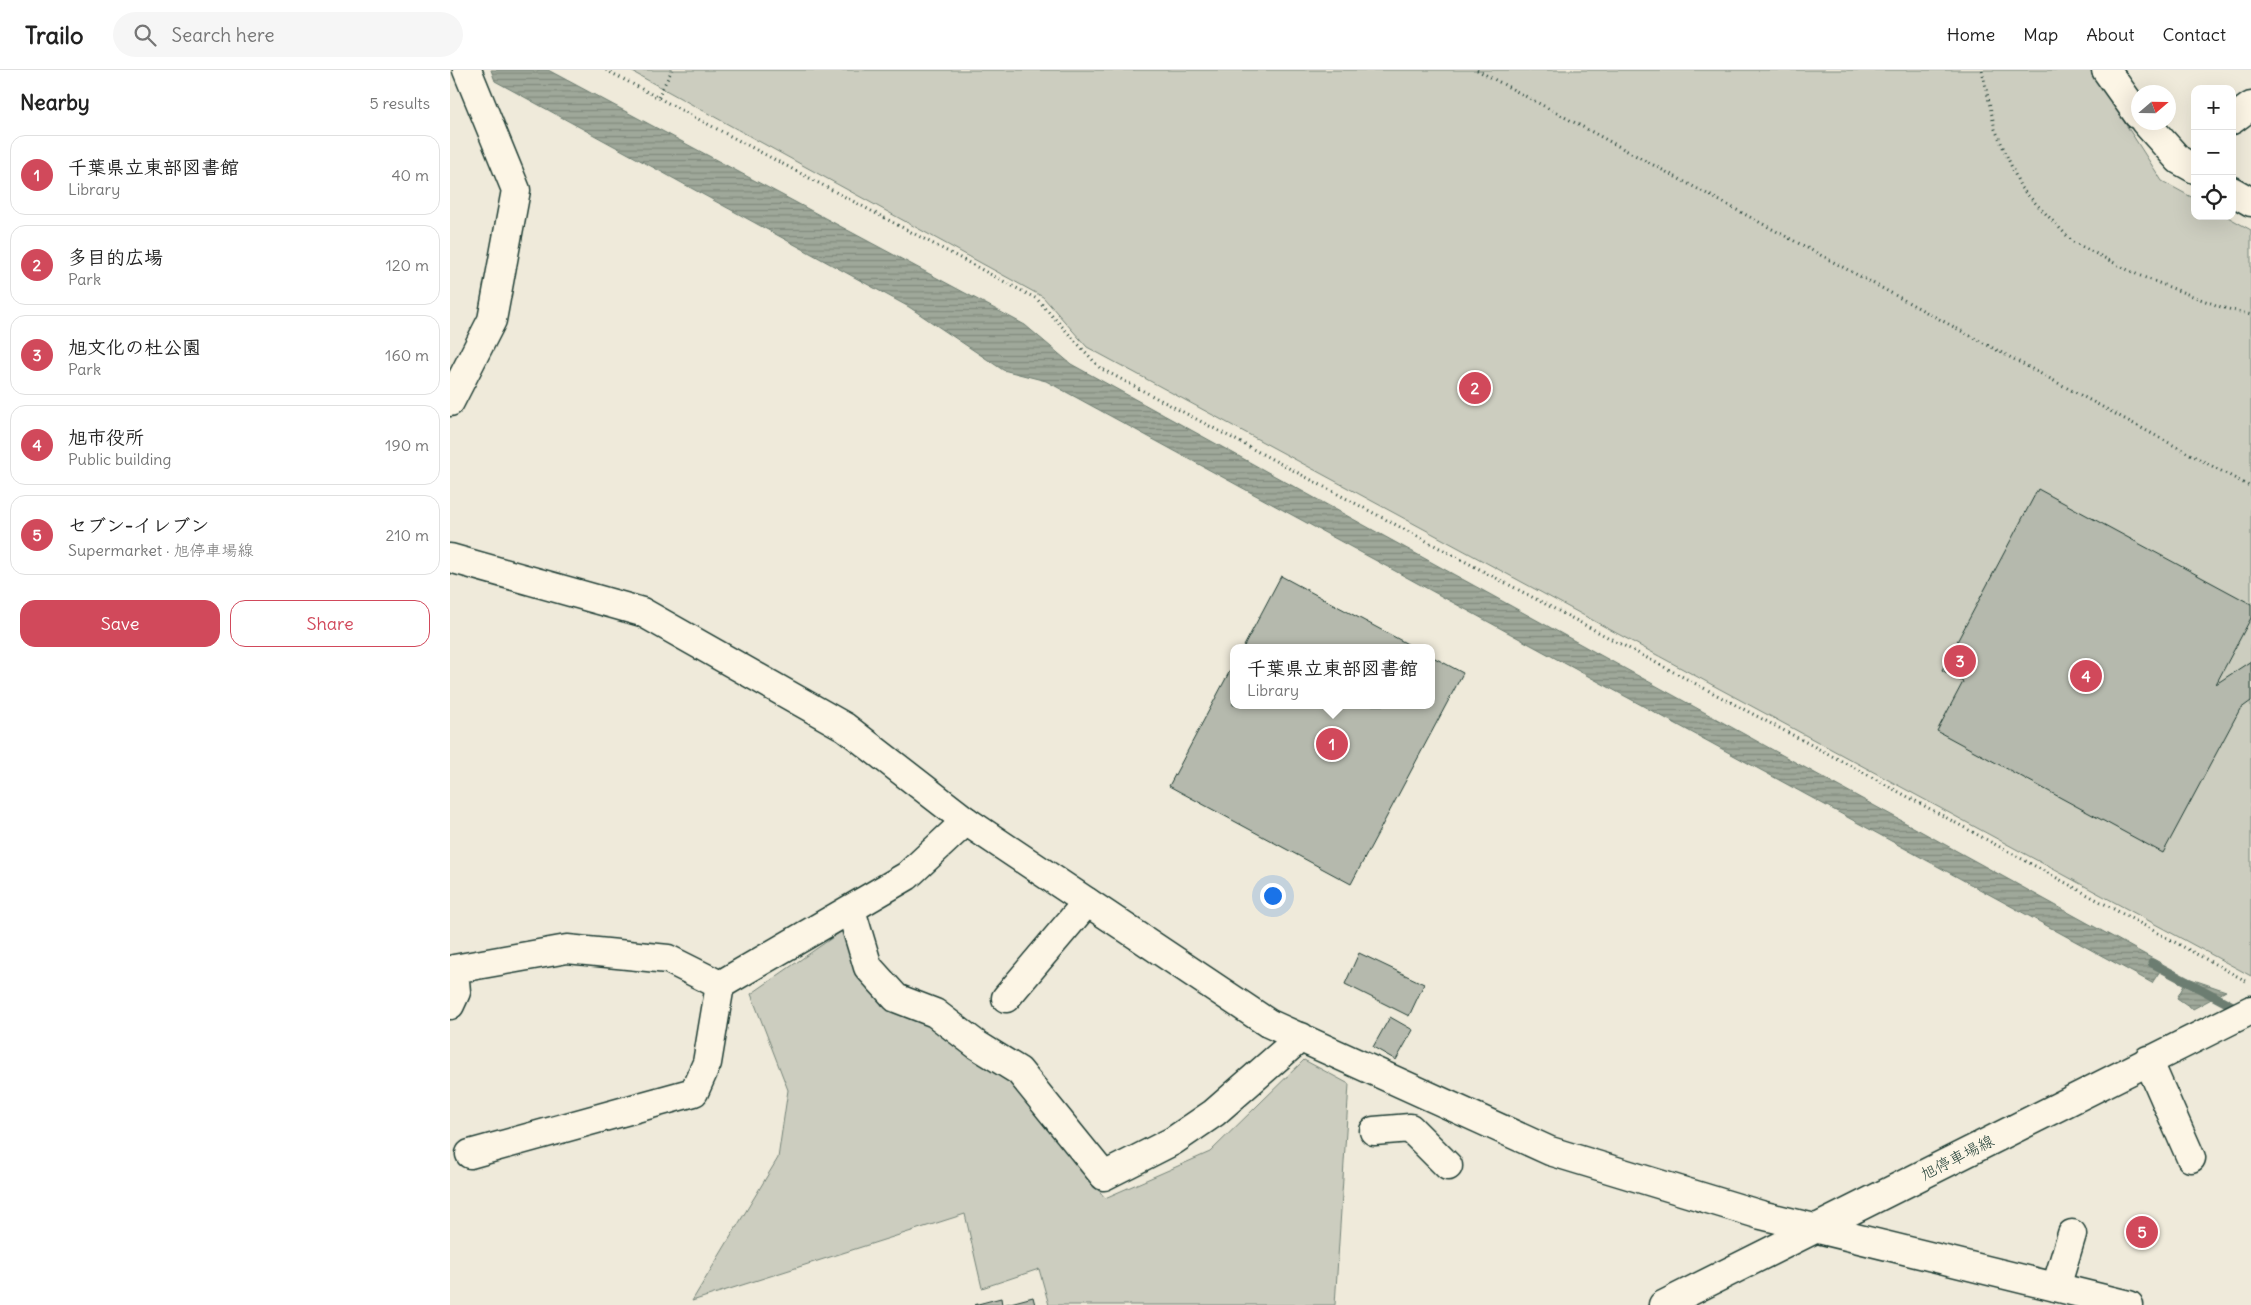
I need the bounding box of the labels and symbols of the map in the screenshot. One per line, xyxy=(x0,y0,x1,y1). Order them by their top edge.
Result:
north arrow xyxy=(2131,85,2176,130)
pin: 2 xyxy=(1459,369,1491,407)
pin: 3 xyxy=(1944,642,1976,680)
pin: 4 xyxy=(2070,657,2102,695)
pin: 1 xyxy=(1316,725,1348,763)
your location xyxy=(1260,883,1286,909)
street label: 旭停車場線 xyxy=(1917,1130,1997,1184)
pin: 5 xyxy=(2126,1213,2158,1251)

